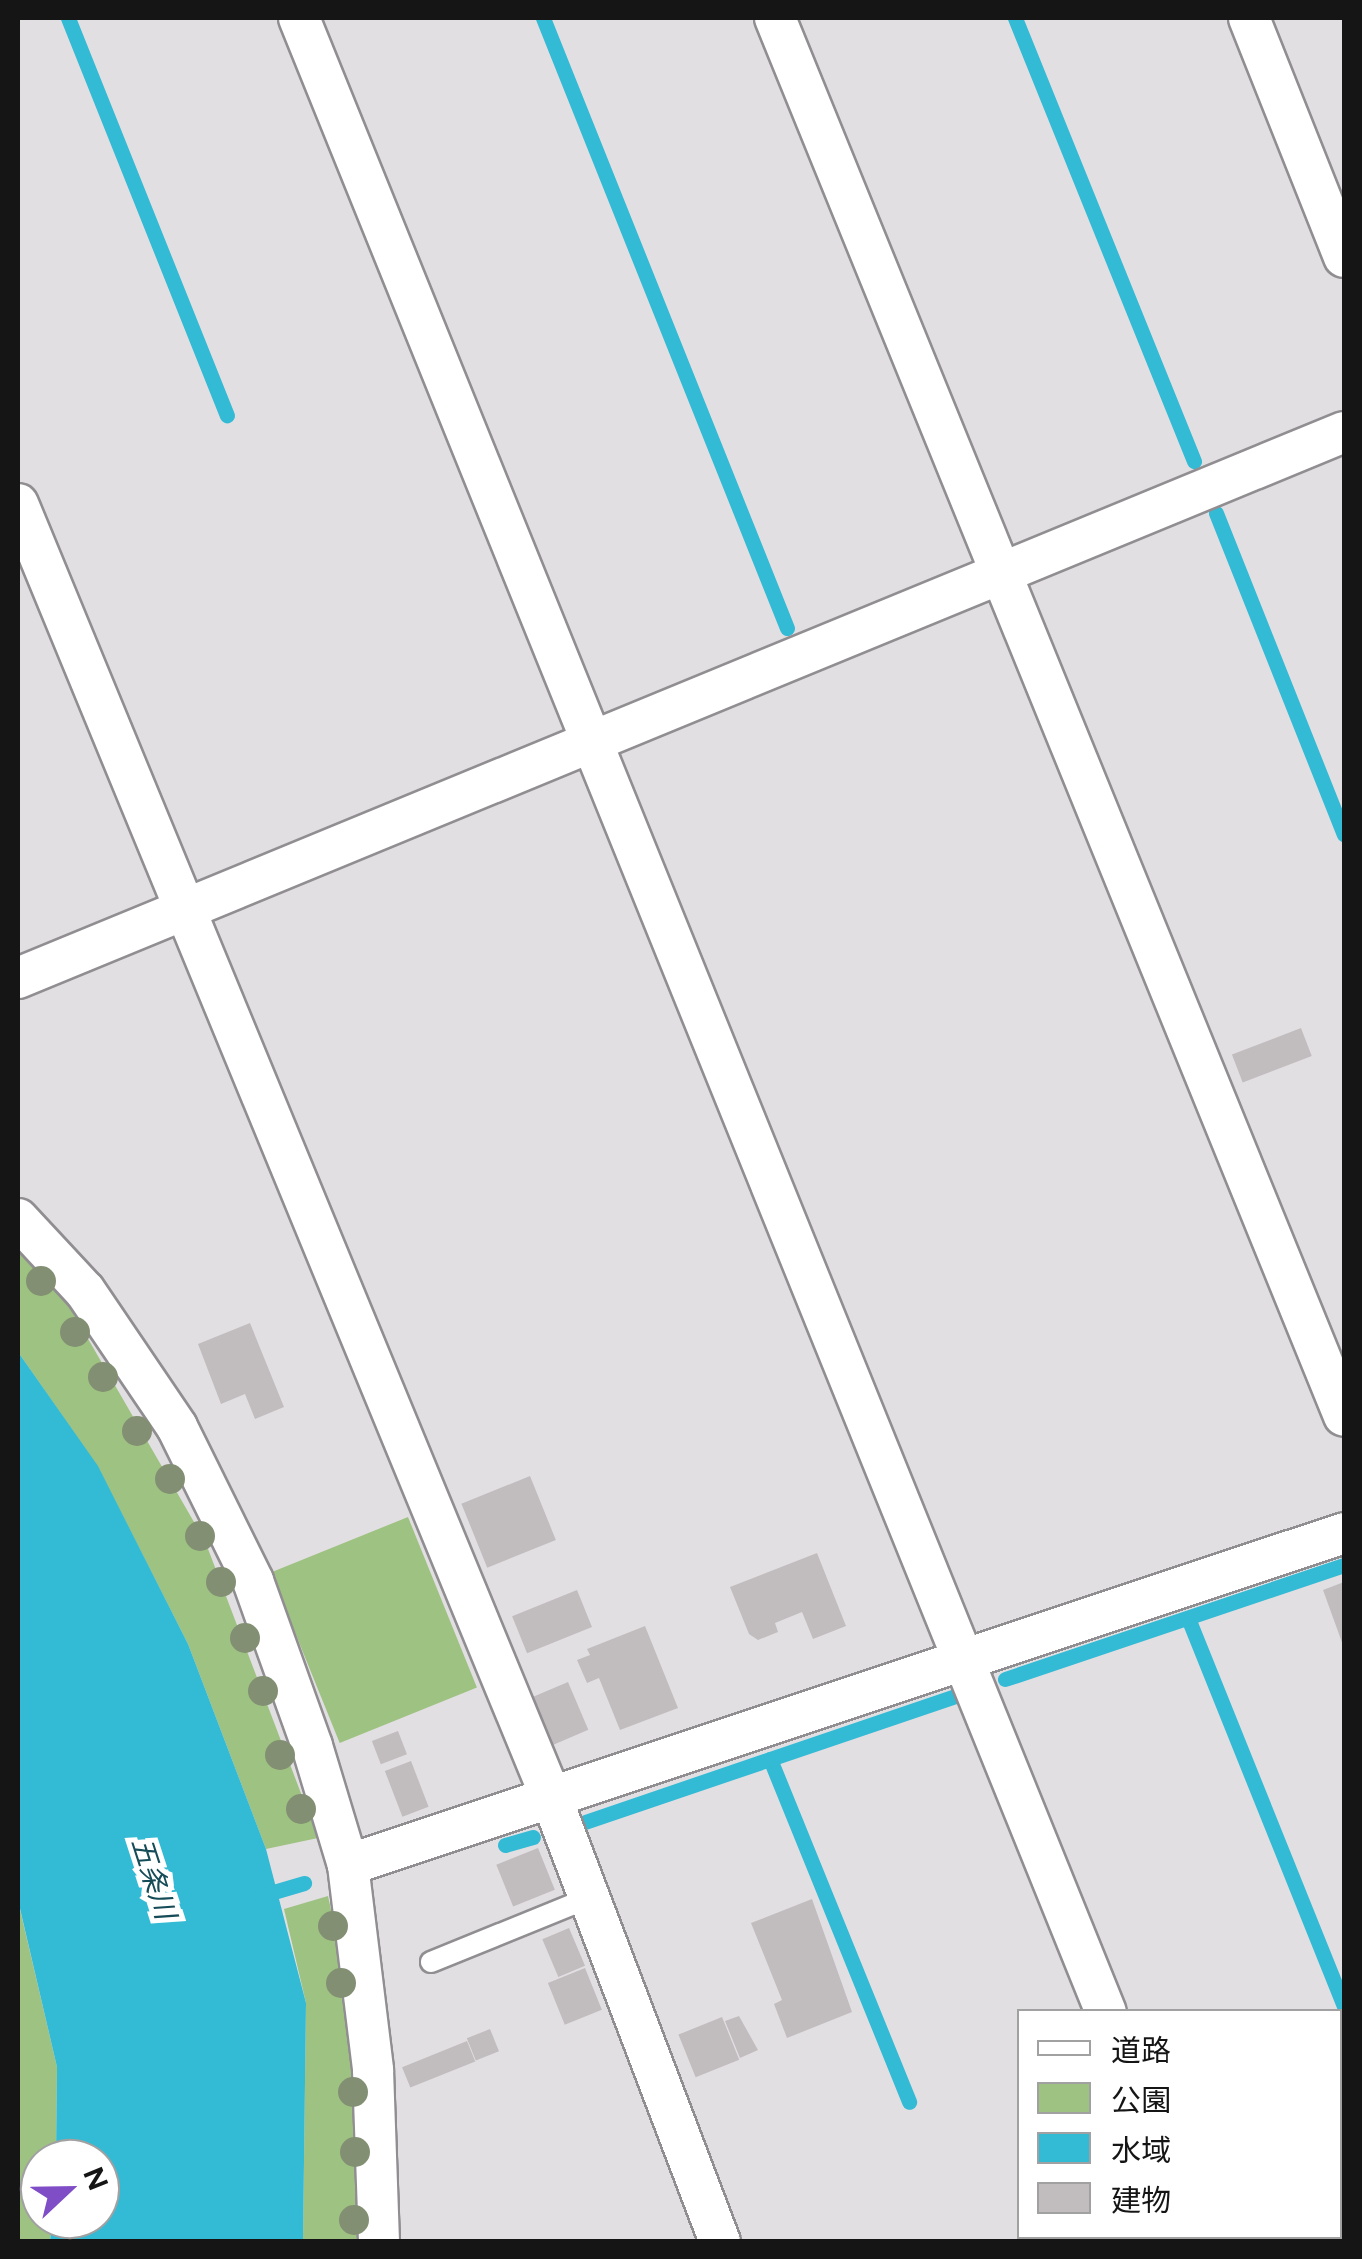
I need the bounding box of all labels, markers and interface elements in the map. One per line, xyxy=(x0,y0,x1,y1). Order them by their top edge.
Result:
water label: 五条川 xyxy=(125,1833,183,1923)
legend xyxy=(1017,2009,1342,2239)
text: 道路 xyxy=(1111,2032,1171,2069)
text: 公園 xyxy=(1111,2082,1171,2119)
text: 水域 xyxy=(1111,2132,1171,2169)
north arrow xyxy=(20,2139,120,2239)
text: N xyxy=(76,2162,116,2195)
text: 建物 xyxy=(1111,2182,1171,2219)

